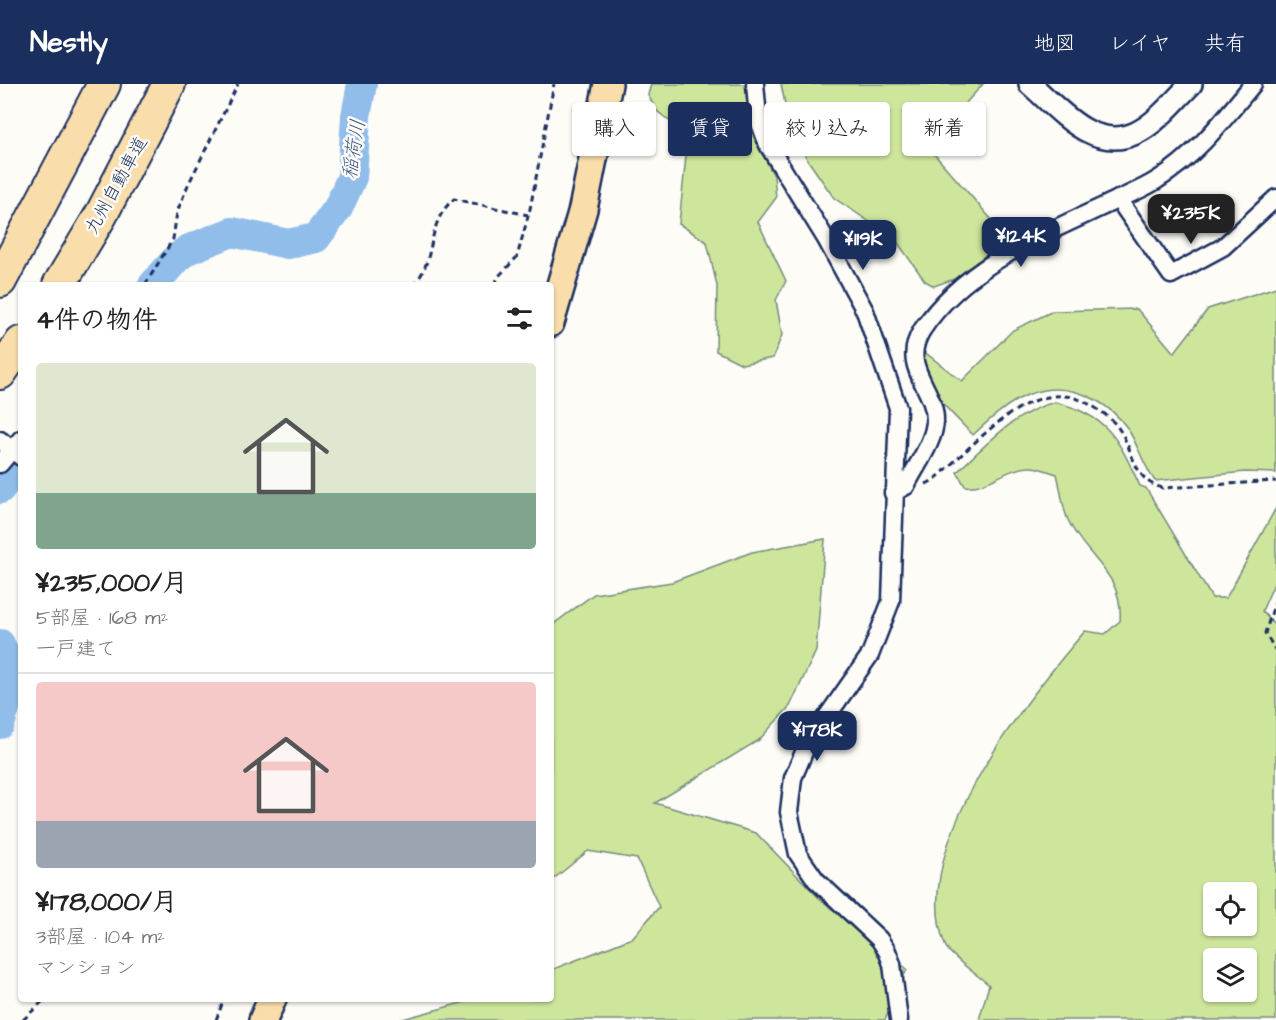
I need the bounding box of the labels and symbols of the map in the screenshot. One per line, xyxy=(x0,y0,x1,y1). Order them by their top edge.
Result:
water label: 稲荷川 xyxy=(335,117,373,181)
street label: 九州自動車道 xyxy=(79,132,154,239)
pin: ¥235K xyxy=(1149,194,1233,245)
pin: ¥124K xyxy=(979,217,1063,268)
pin: ¥119K xyxy=(821,220,905,271)
pin: ¥178K xyxy=(775,711,859,762)

